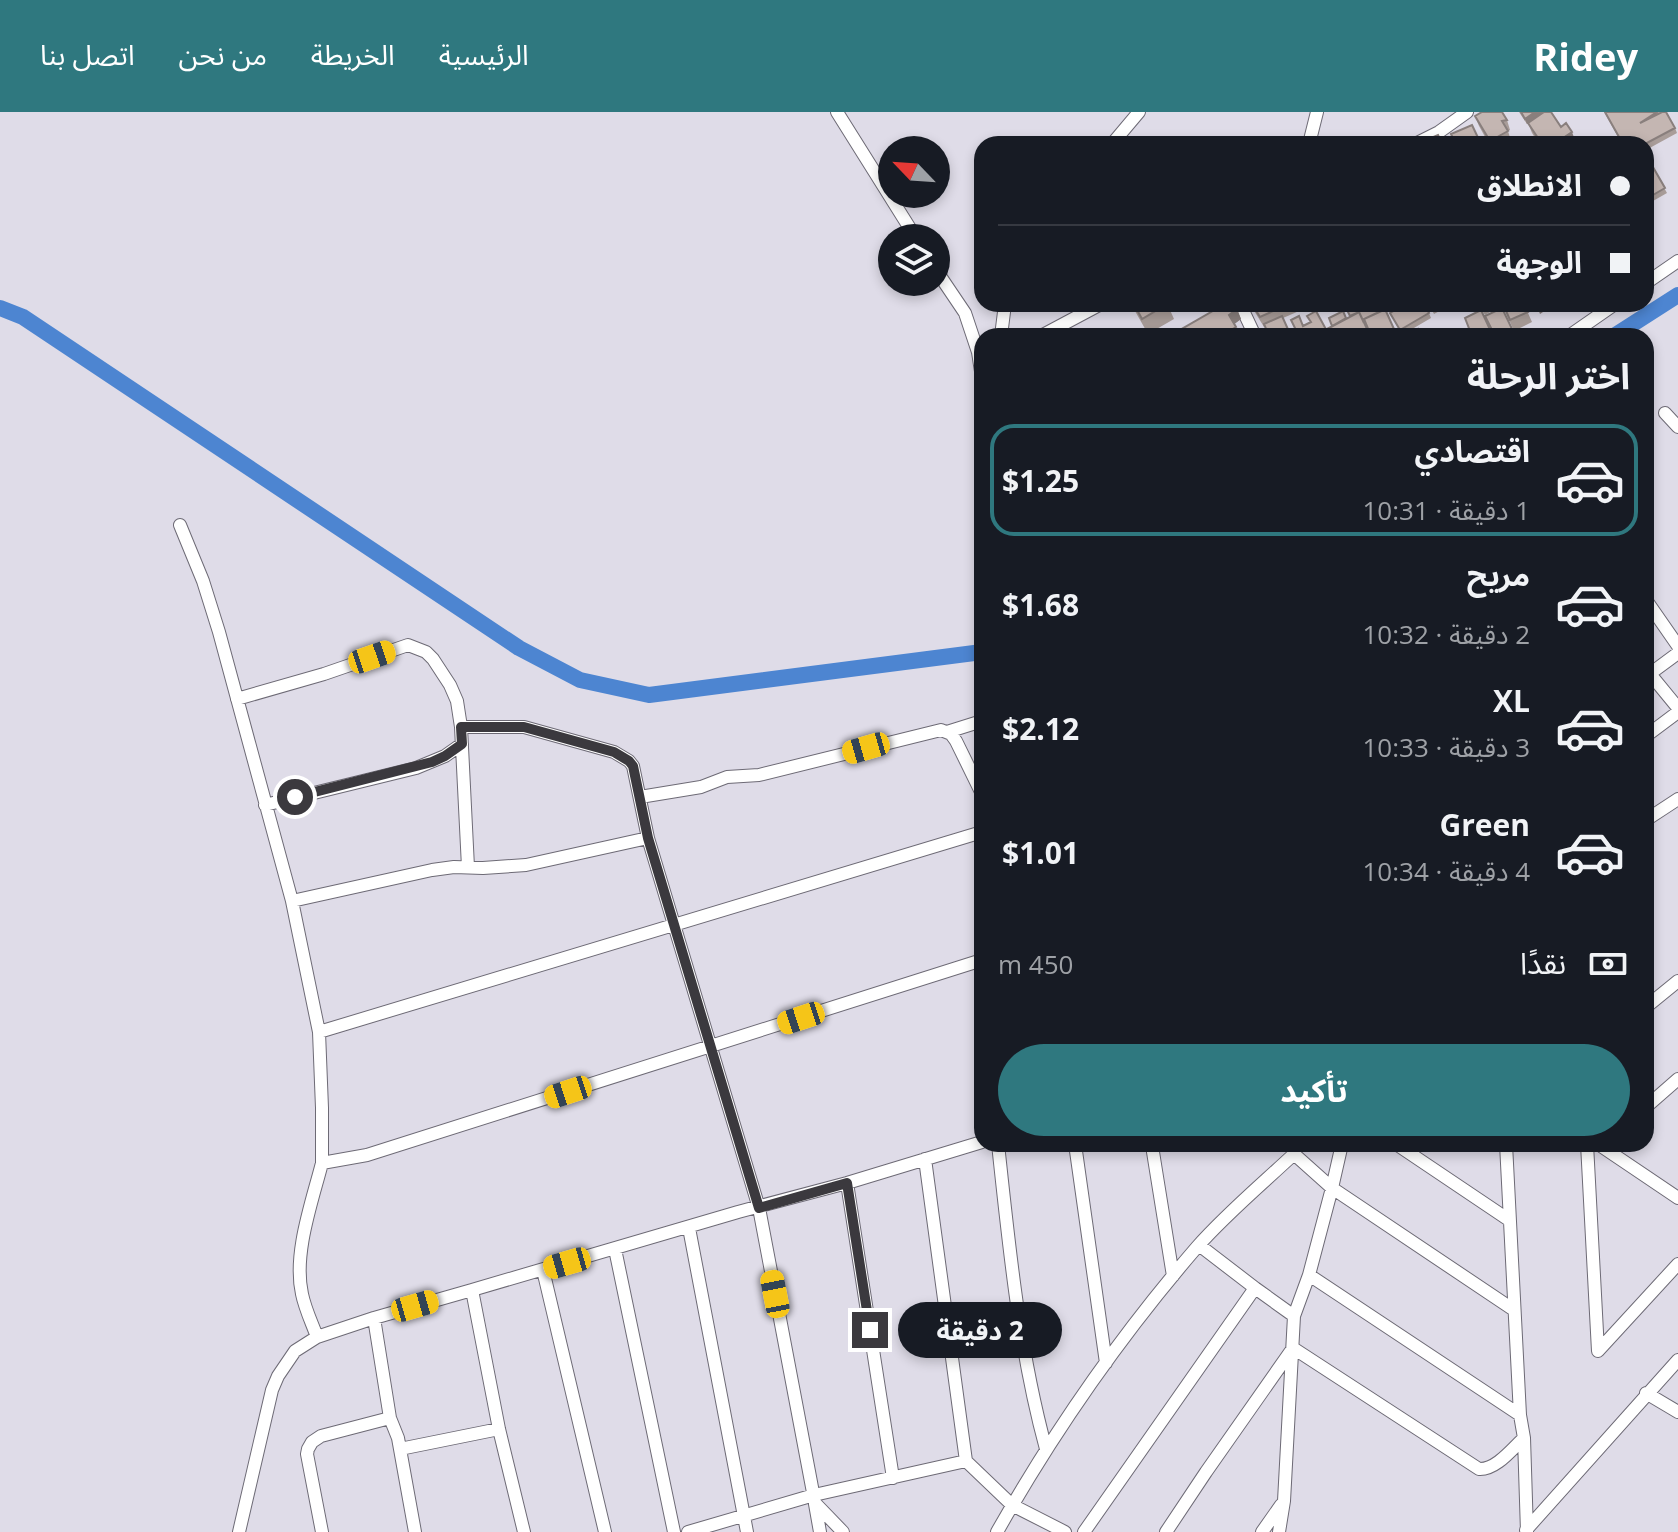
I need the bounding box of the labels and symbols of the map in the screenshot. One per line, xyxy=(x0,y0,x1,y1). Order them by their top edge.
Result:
north arrow xyxy=(878,136,950,208)
car xyxy=(345,638,399,676)
car xyxy=(840,730,892,766)
route start xyxy=(277,779,313,815)
car xyxy=(774,999,828,1037)
car xyxy=(541,1073,595,1111)
car xyxy=(541,1245,593,1281)
car xyxy=(759,1268,791,1320)
car xyxy=(389,1288,441,1324)
callout: 2 دقيقة xyxy=(898,1302,1062,1358)
route end xyxy=(852,1312,888,1348)

